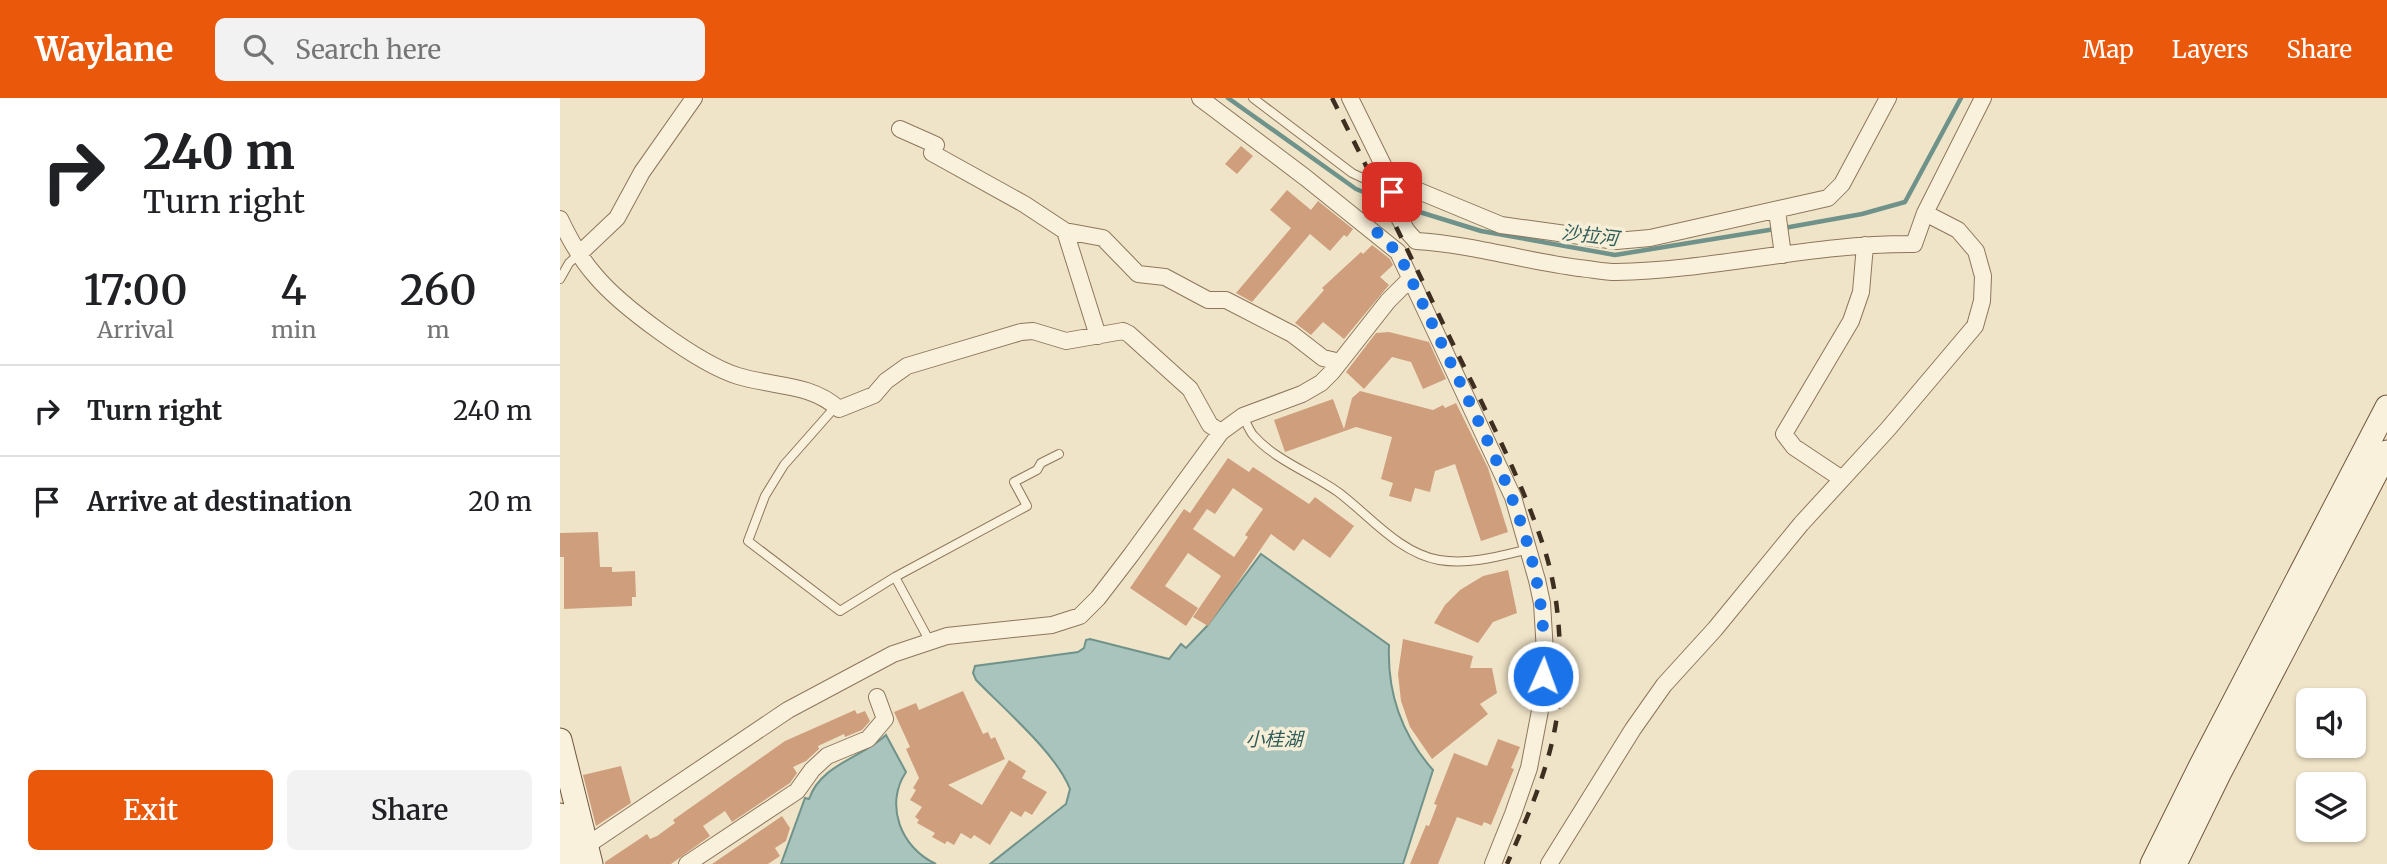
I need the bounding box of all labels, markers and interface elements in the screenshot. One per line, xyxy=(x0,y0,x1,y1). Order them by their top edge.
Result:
search box xyxy=(215,18,705,81)
text: Waylane xyxy=(35,29,173,70)
icon: search xyxy=(239,30,277,68)
text: Search here xyxy=(295,33,441,66)
text: Map xyxy=(2083,34,2134,65)
text: Layers xyxy=(2172,34,2248,65)
text: Share xyxy=(2286,34,2352,65)
text: 240 m xyxy=(143,121,295,182)
icon: right xyxy=(28,126,119,217)
pin xyxy=(1362,162,1422,222)
icon: arrive xyxy=(1373,173,1411,211)
text: Turn right xyxy=(143,182,305,222)
water label: 沙拉河 xyxy=(1560,220,1624,251)
text: 17:00 xyxy=(83,264,188,316)
text: 4 xyxy=(281,264,307,316)
text: 260 xyxy=(400,264,477,316)
text: Arrival xyxy=(97,315,174,344)
text: min xyxy=(271,315,316,344)
text: m xyxy=(427,315,450,344)
icon: right xyxy=(28,392,66,430)
text: Turn right xyxy=(87,394,222,427)
text: 240 m xyxy=(453,394,532,427)
icon: arrive xyxy=(28,483,66,521)
text: Arrive at destination xyxy=(87,485,352,518)
text: 20 m xyxy=(468,485,532,518)
position arrow xyxy=(1506,639,1580,713)
map controls xyxy=(2296,688,2366,842)
button: sound xyxy=(2296,688,2366,758)
water label: 小桂湖 xyxy=(1245,727,1305,751)
button: Exit xyxy=(28,770,273,850)
button: Share xyxy=(287,770,532,850)
button: layers xyxy=(2296,772,2366,842)

